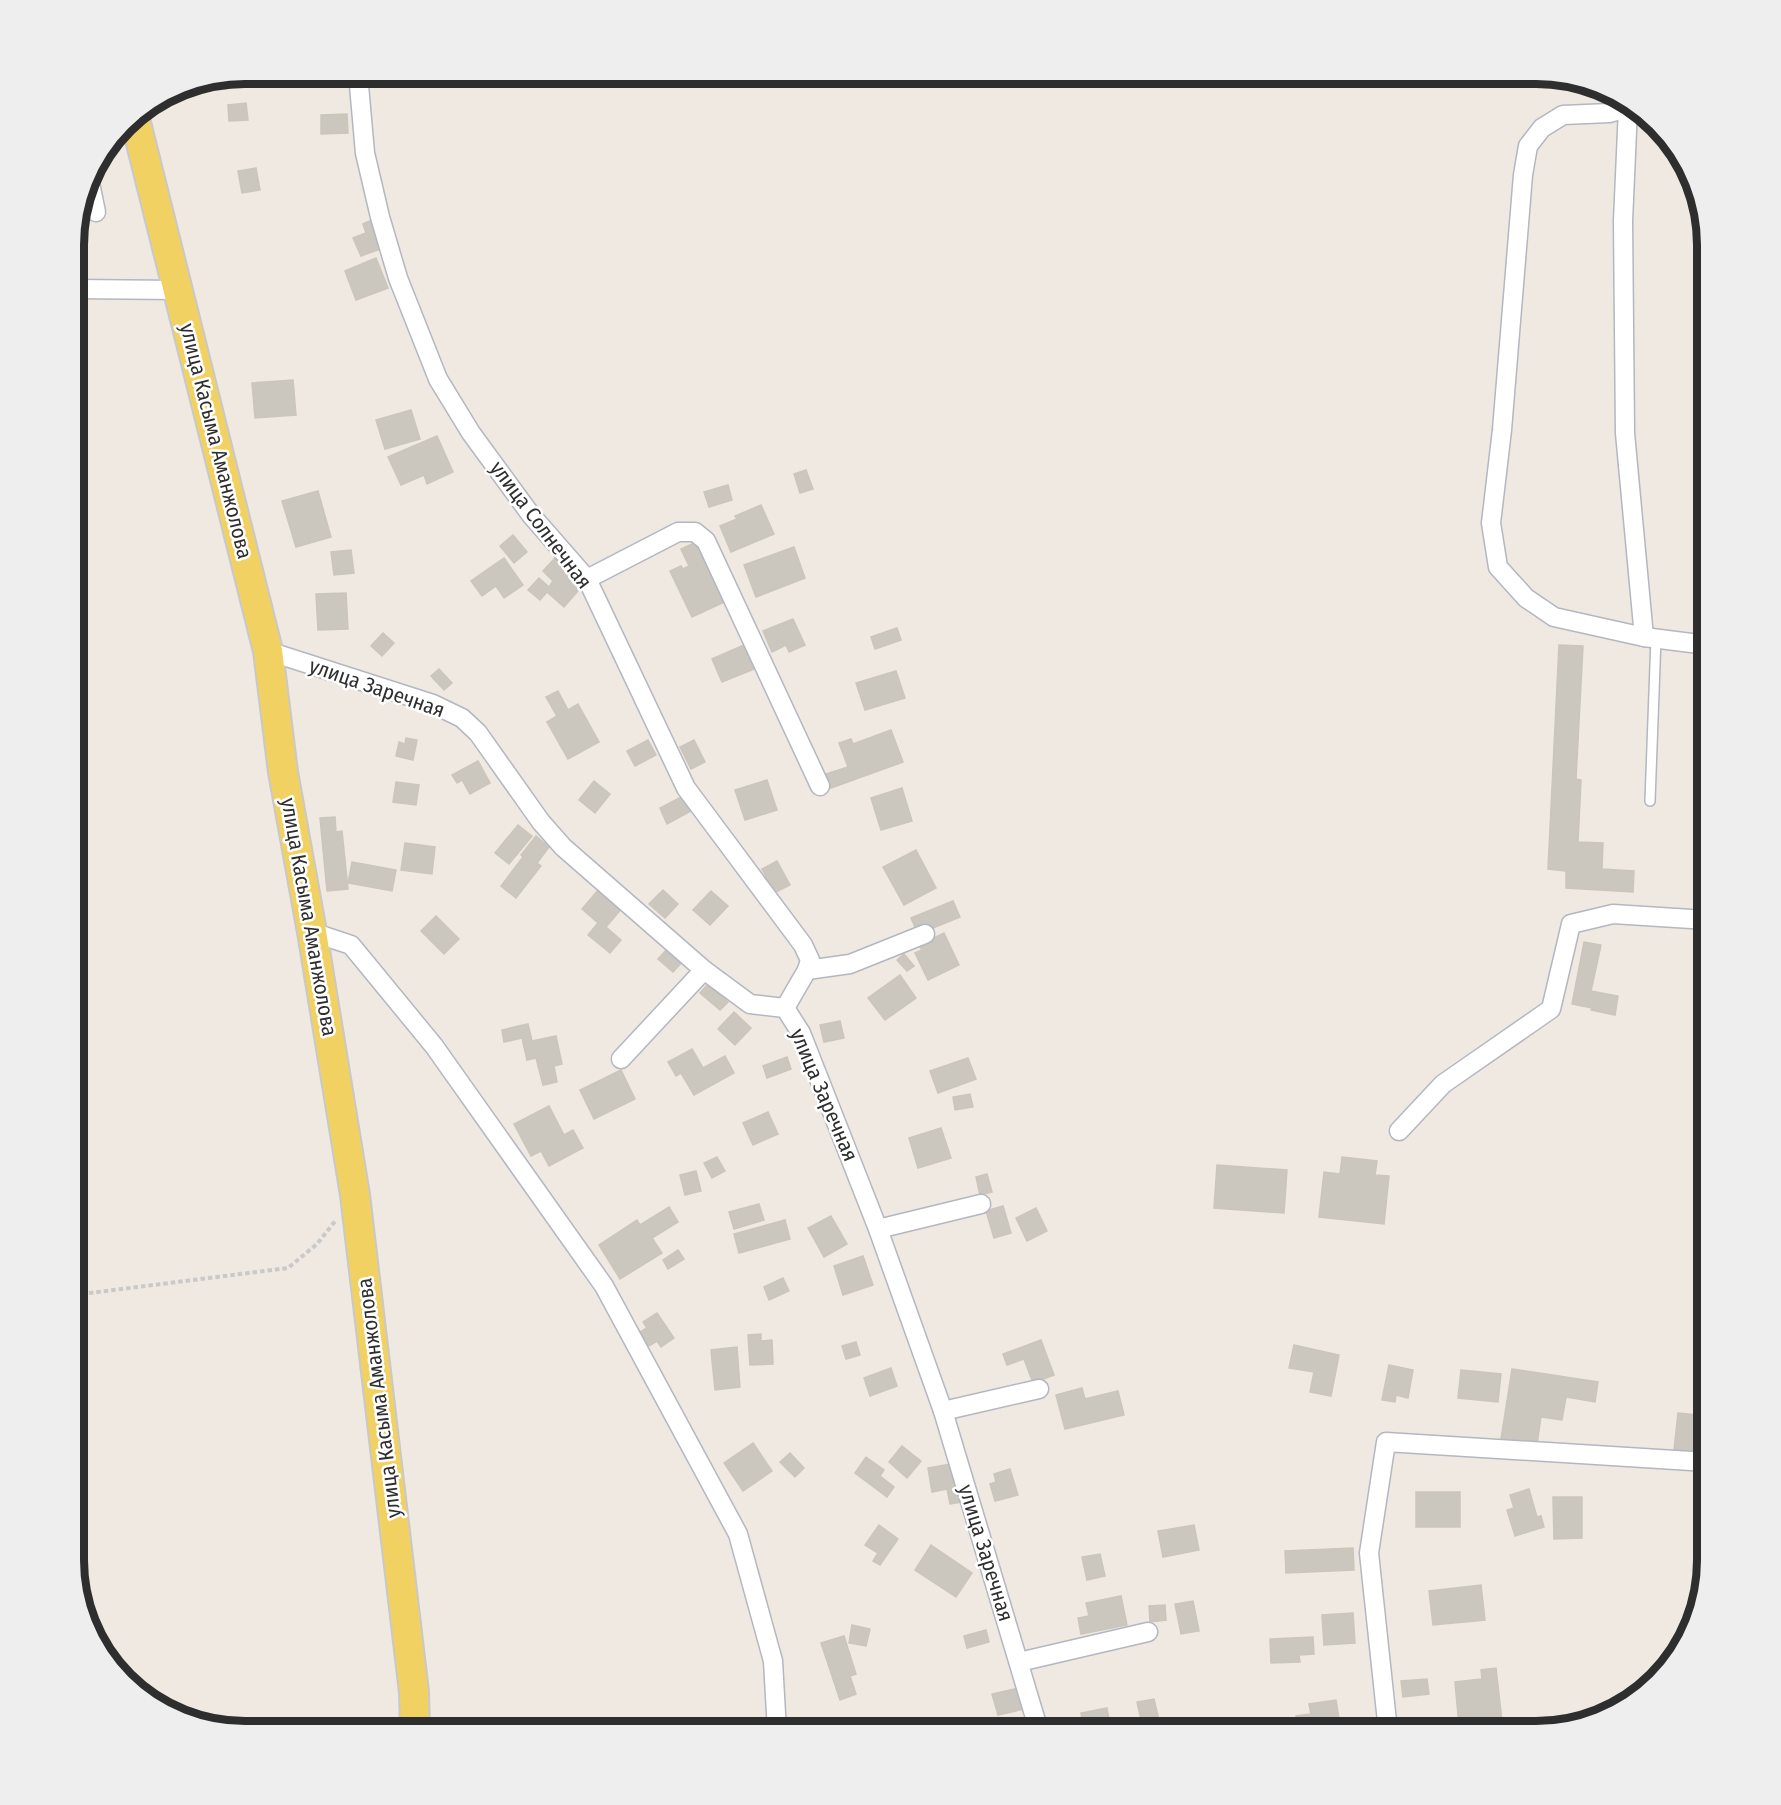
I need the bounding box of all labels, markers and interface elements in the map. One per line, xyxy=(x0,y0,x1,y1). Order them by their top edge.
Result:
street label: улица Касыма Аманжолова xyxy=(174,321,258,561)
street label: улица Солнечная xyxy=(484,456,598,594)
street label: улица Заречная xyxy=(306,653,448,723)
street label: улица Касыма Аманжолова xyxy=(275,796,343,1038)
street label: улица Заречная xyxy=(784,1025,864,1165)
street label: улица Касыма Аманжолова xyxy=(351,1276,407,1520)
street label: улица Заречная xyxy=(953,1481,1019,1625)

